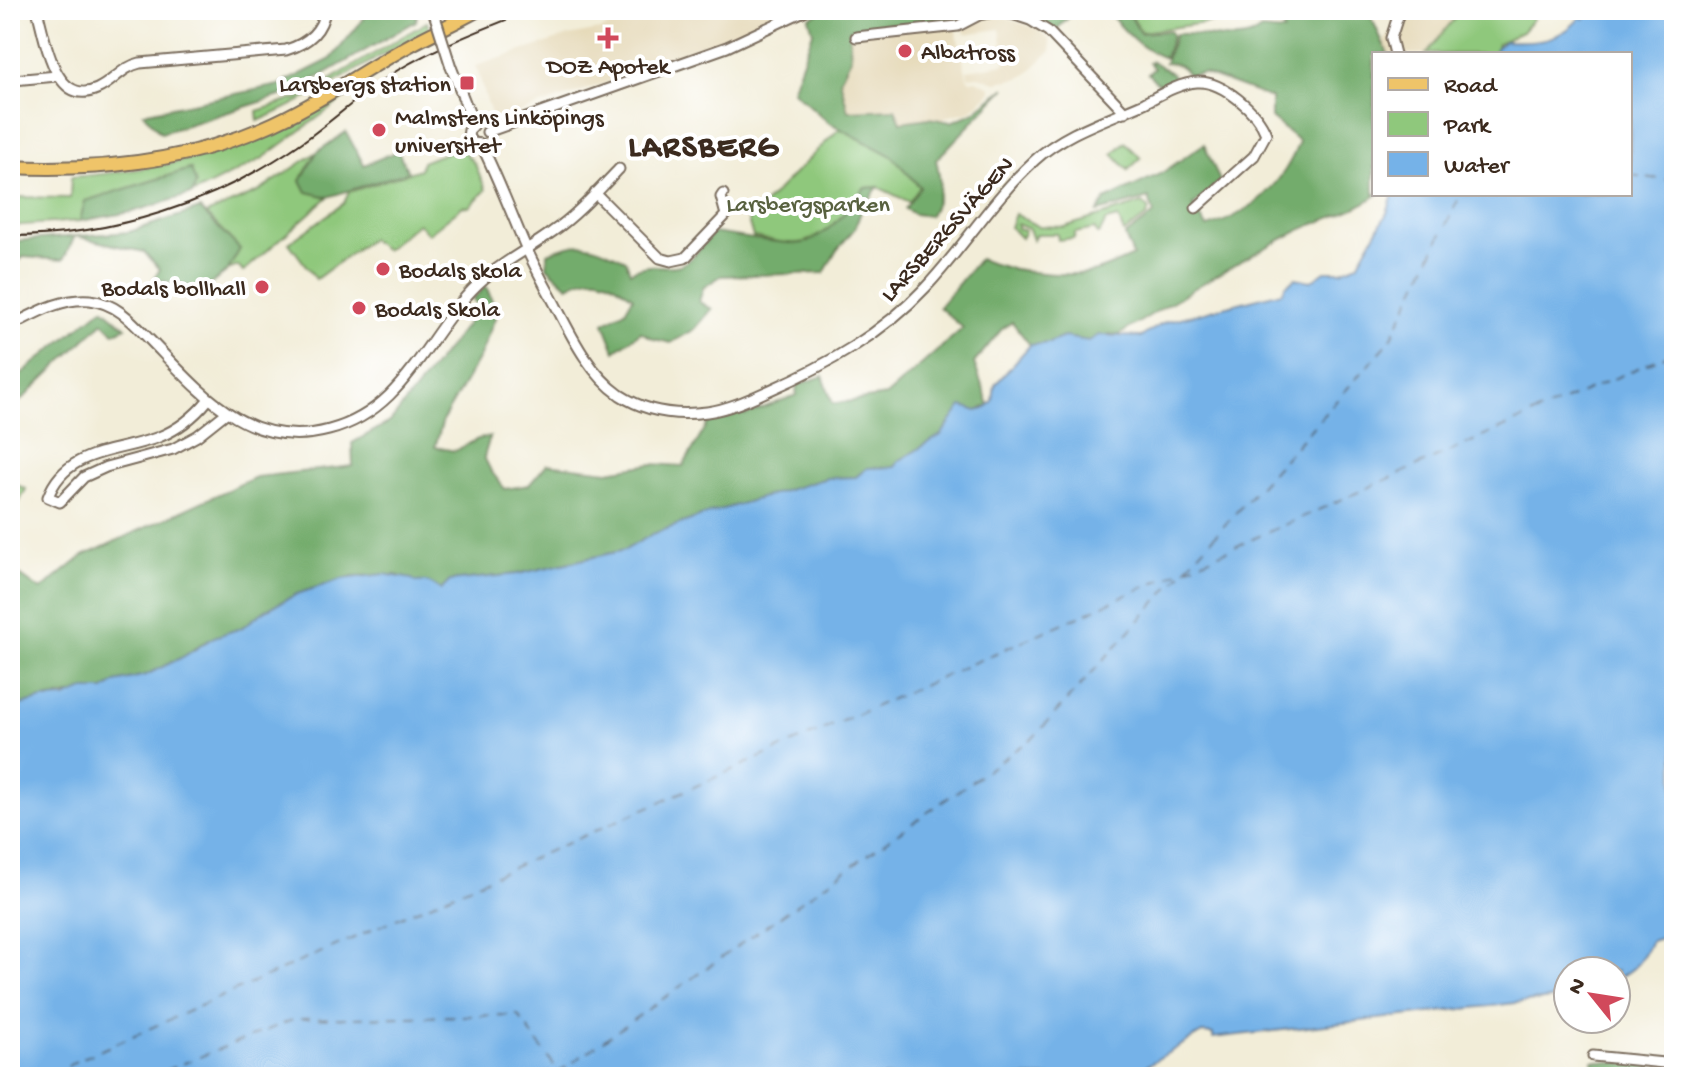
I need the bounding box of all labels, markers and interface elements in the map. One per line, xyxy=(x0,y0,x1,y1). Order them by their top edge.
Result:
marker: DOZ Apotek xyxy=(599,29,617,47)
place label: Albatross xyxy=(921,40,1016,69)
marker: Albatross xyxy=(896,42,914,60)
legend xyxy=(1372,52,1632,196)
place label: DOZ Apotek xyxy=(545,54,672,83)
place label: Larsbergs station xyxy=(279,72,452,101)
text: Road xyxy=(1444,73,1498,102)
marker: Larsbergs station xyxy=(458,74,476,92)
place label: Malmstens Linköpings universitet xyxy=(395,105,605,162)
text: Park xyxy=(1443,113,1492,142)
marker: Malmstens Linköpings universitet xyxy=(370,121,388,139)
district label: LARSBERG xyxy=(628,130,780,168)
street label: LARSBERGSVÄGEN xyxy=(876,152,1022,309)
text: Water xyxy=(1444,153,1511,182)
park label: Larsbergsparken xyxy=(726,192,890,221)
place label: Bodals skola xyxy=(398,258,522,287)
marker: Bodals skola xyxy=(374,260,392,278)
place label: Bodals bollhall xyxy=(101,276,246,305)
marker: Bodals bollhall xyxy=(253,278,271,296)
place label: Bodals Skola xyxy=(374,297,500,326)
marker: Bodals Skola xyxy=(350,299,368,317)
north arrow xyxy=(1552,955,1632,1035)
text: N xyxy=(1563,974,1593,1000)

